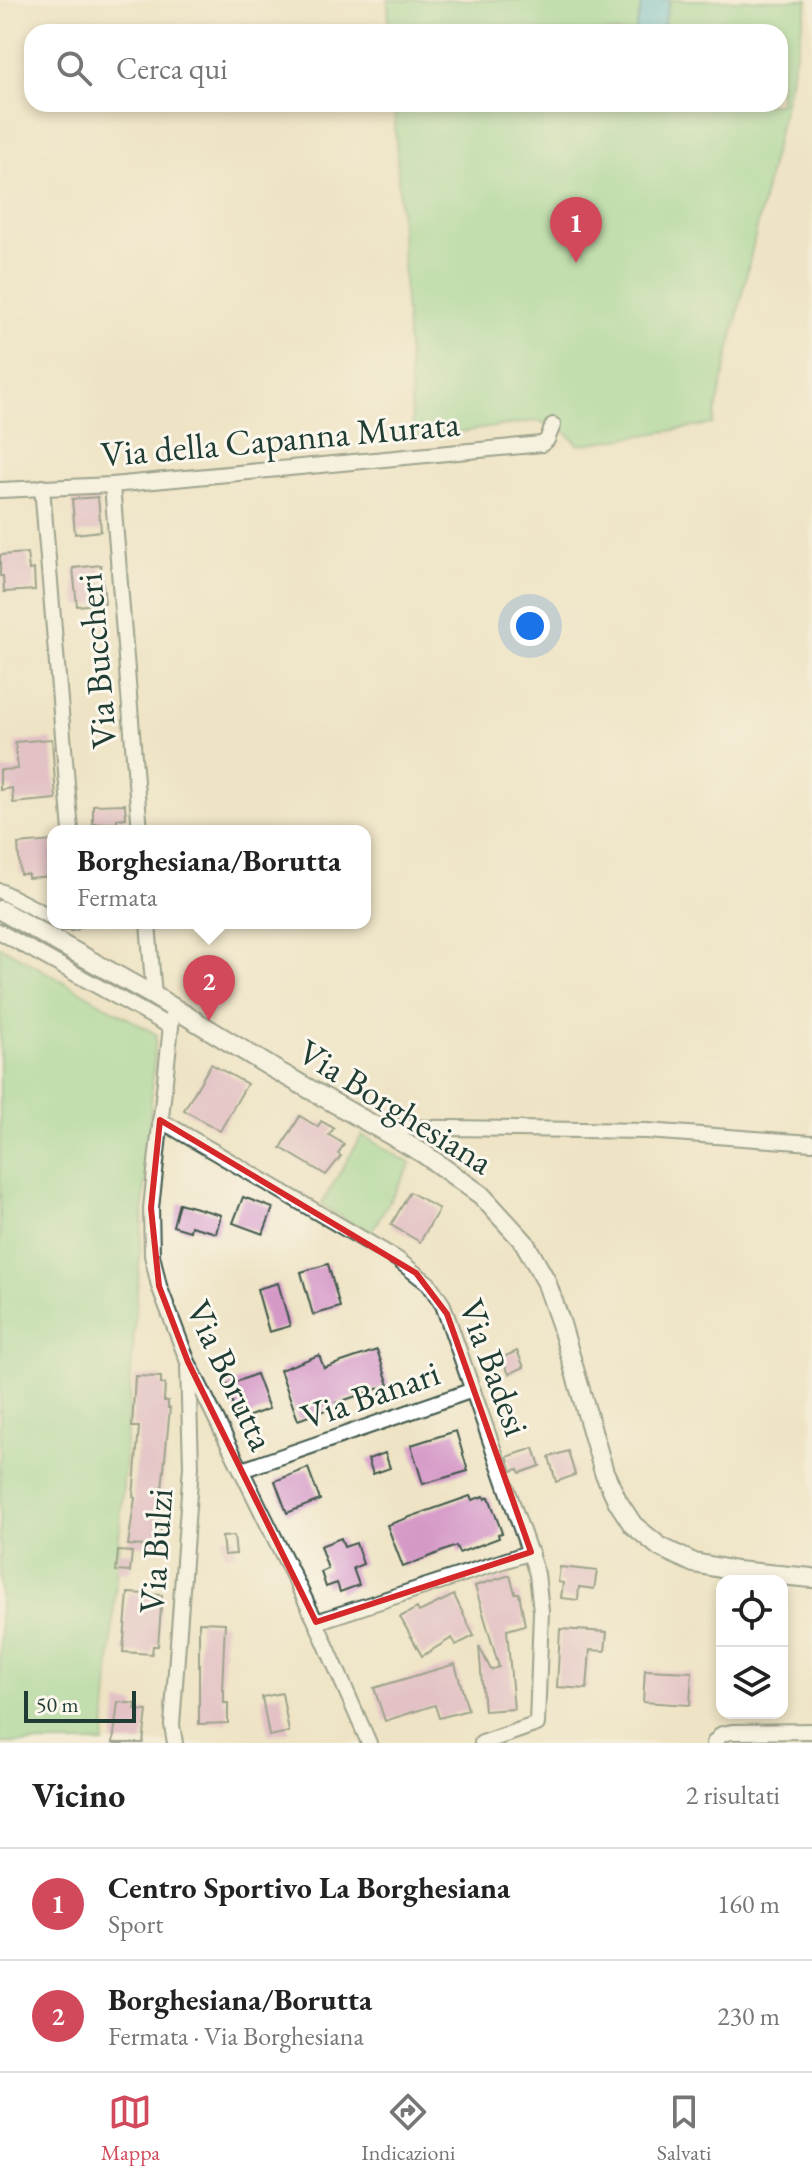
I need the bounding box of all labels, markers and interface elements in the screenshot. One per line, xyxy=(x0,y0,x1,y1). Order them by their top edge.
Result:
search box xyxy=(24,24,788,112)
icon: search xyxy=(52,46,96,90)
text: Cerca qui xyxy=(116,49,228,88)
pin: 1 xyxy=(550,197,602,263)
street label: Via della Capanna Murata xyxy=(99,399,462,478)
street label: Via Buccheri xyxy=(65,571,128,751)
your location xyxy=(510,606,550,646)
popup xyxy=(47,825,371,929)
text: Borghesiana/Borutta xyxy=(77,841,341,880)
text: Fermata xyxy=(77,880,157,914)
pin: 2 xyxy=(183,955,235,1021)
street label: Via Borghesiana xyxy=(289,1028,503,1185)
street label: Via Borutta xyxy=(175,1292,286,1459)
street label: Via Badesi xyxy=(448,1292,541,1442)
street label: Via Banari xyxy=(295,1349,446,1440)
street label: Via Bulzi xyxy=(128,1487,183,1615)
map controls xyxy=(716,1575,788,1719)
button: locate xyxy=(716,1575,788,1647)
button: layers xyxy=(716,1647,788,1719)
scale bar xyxy=(24,1687,136,1723)
text: 50 m xyxy=(36,1690,79,1719)
text: Vicino xyxy=(32,1773,125,1817)
text: 2 risultati xyxy=(686,1778,780,1812)
text: Centro Sportivo La Borghesiana xyxy=(108,1868,510,1907)
text: 1 xyxy=(51,1887,65,1921)
text: 160 m xyxy=(717,1887,780,1921)
text: Sport xyxy=(108,1907,163,1941)
text: Borghesiana/Borutta xyxy=(108,1980,372,2019)
text: 2 xyxy=(51,1999,65,2033)
text: 230 m xyxy=(717,1999,780,2033)
text: Fermata · Via Borghesiana xyxy=(108,2019,364,2053)
tab: Mappa xyxy=(101,2090,160,2167)
tab: Indicazioni xyxy=(361,2090,455,2167)
tab: Salvati xyxy=(657,2090,711,2167)

